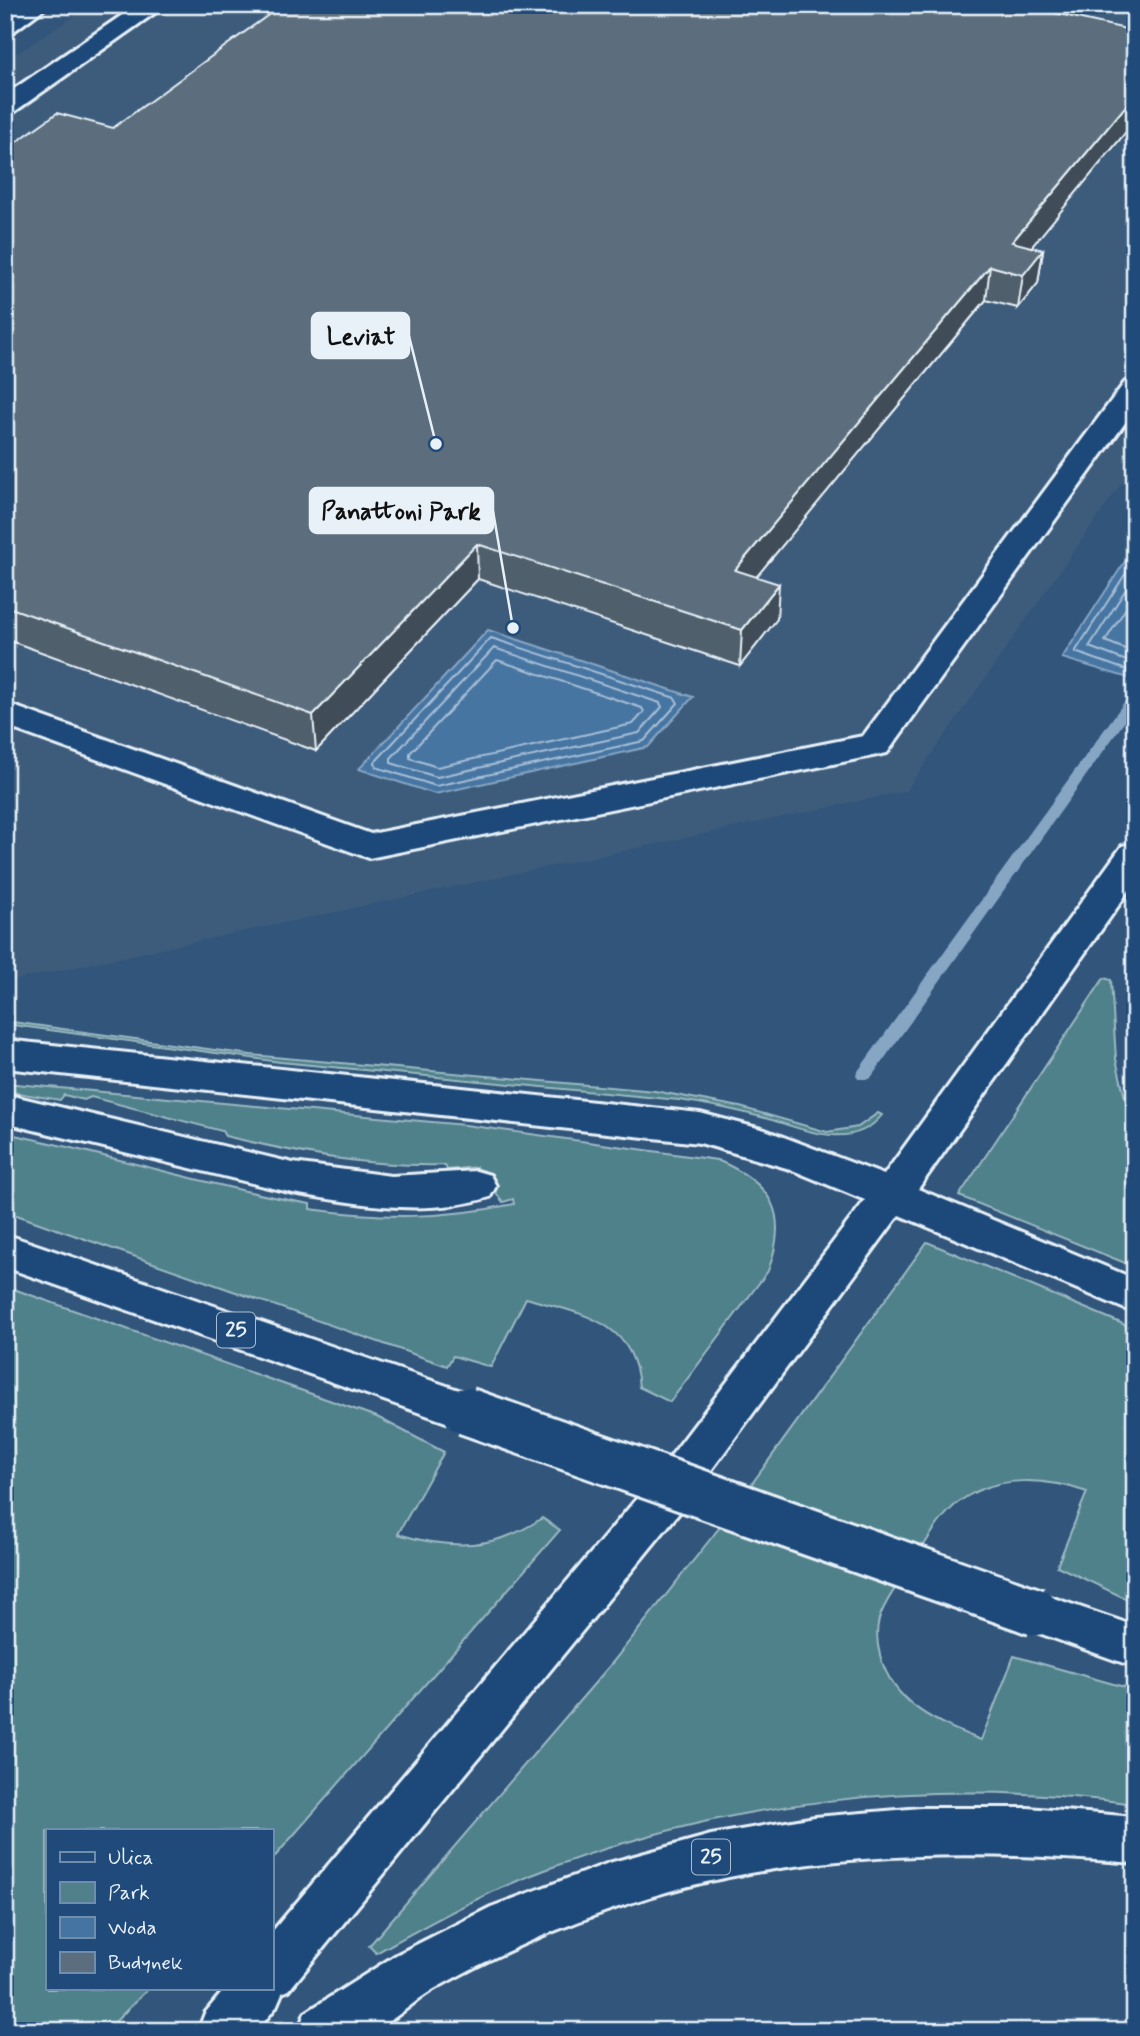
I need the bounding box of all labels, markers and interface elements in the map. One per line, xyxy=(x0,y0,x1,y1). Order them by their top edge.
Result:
callout: Leviat xyxy=(312,313,409,358)
text: Leviat xyxy=(327,322,396,353)
callout: Panattoni Park xyxy=(310,488,493,533)
text: Panattoni Park xyxy=(321,497,481,528)
road number: 25 xyxy=(217,1312,255,1348)
legend xyxy=(46,1829,273,1990)
road number: 25 xyxy=(692,1840,730,1874)
text: Ulica xyxy=(108,1844,153,1872)
text: Park xyxy=(108,1879,150,1907)
text: Woda xyxy=(108,1914,157,1942)
text: Budynek xyxy=(108,1949,183,1977)

